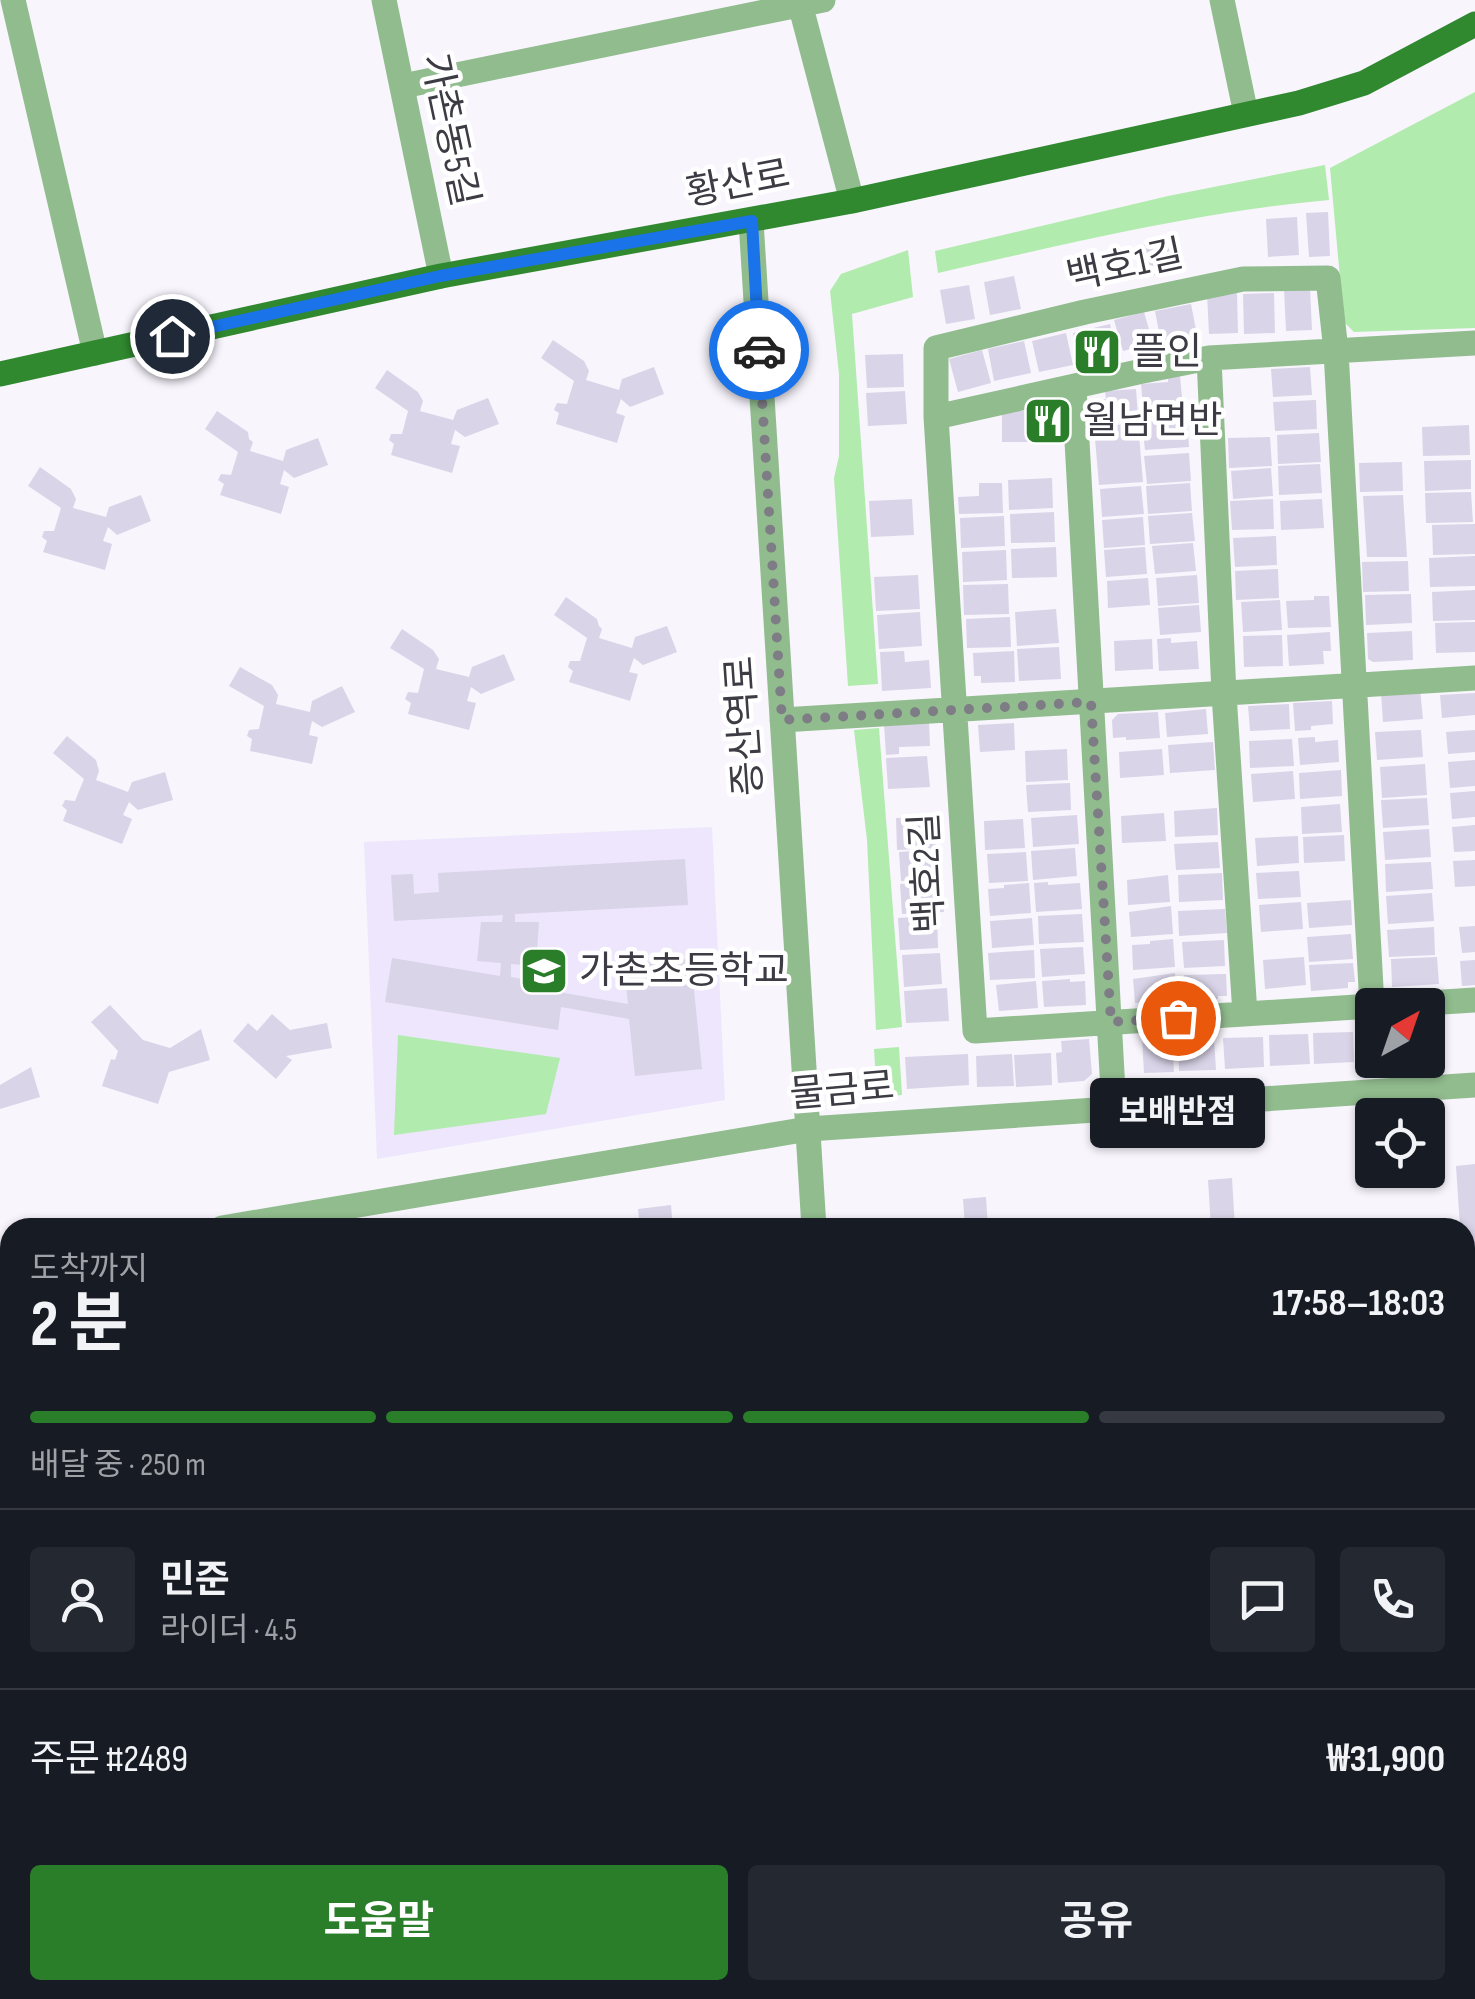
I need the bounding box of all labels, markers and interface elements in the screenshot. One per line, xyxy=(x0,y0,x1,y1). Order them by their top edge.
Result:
street label: 가촌동5길 xyxy=(411,49,487,211)
street label: 황산로 xyxy=(682,152,794,216)
street label: 백호1길 xyxy=(1063,232,1187,300)
pin xyxy=(130,294,215,379)
courier xyxy=(709,300,809,400)
icon: home xyxy=(145,309,200,364)
icon: car xyxy=(732,323,787,378)
restaurant icon: 플인 xyxy=(1071,326,1123,378)
place label: 플인 xyxy=(1132,330,1202,375)
restaurant icon: 월남면반 xyxy=(1022,395,1074,447)
place label: 월남면반 xyxy=(1083,399,1223,444)
street label: 증산역로 xyxy=(718,655,772,797)
street label: 백호2길 xyxy=(902,812,954,934)
school or university icon: 가촌초등학교 xyxy=(518,945,570,997)
place label: 가촌초등학교 xyxy=(579,949,789,994)
pin xyxy=(1136,976,1221,1061)
north arrow xyxy=(1355,988,1445,1078)
map controls xyxy=(1355,988,1445,1188)
icon: bag xyxy=(1151,991,1206,1046)
street label: 물금로 xyxy=(788,1064,896,1118)
callout: 보배반점 xyxy=(1090,1078,1266,1148)
text: 보배반점 xyxy=(1119,1093,1236,1132)
button: locate xyxy=(1355,1098,1445,1188)
text: 도착까지 xyxy=(30,1250,148,1289)
text: 17:58–18:03 xyxy=(1272,1281,1445,1326)
text: 2 분 xyxy=(30,1287,128,1365)
text: 배달 중 · 250 m xyxy=(30,1446,206,1485)
button: person xyxy=(30,1547,135,1652)
button: chat xyxy=(1210,1547,1315,1652)
button: phone xyxy=(1340,1547,1445,1652)
text: 민준 xyxy=(160,1558,230,1603)
text: 라이더 · 4.5 xyxy=(160,1611,297,1650)
text: 주문 #2489 xyxy=(30,1737,188,1782)
text: ₩31,900 xyxy=(1327,1737,1445,1782)
button: 도움말 xyxy=(30,1865,728,1980)
button: 공유 xyxy=(748,1865,1445,1980)

